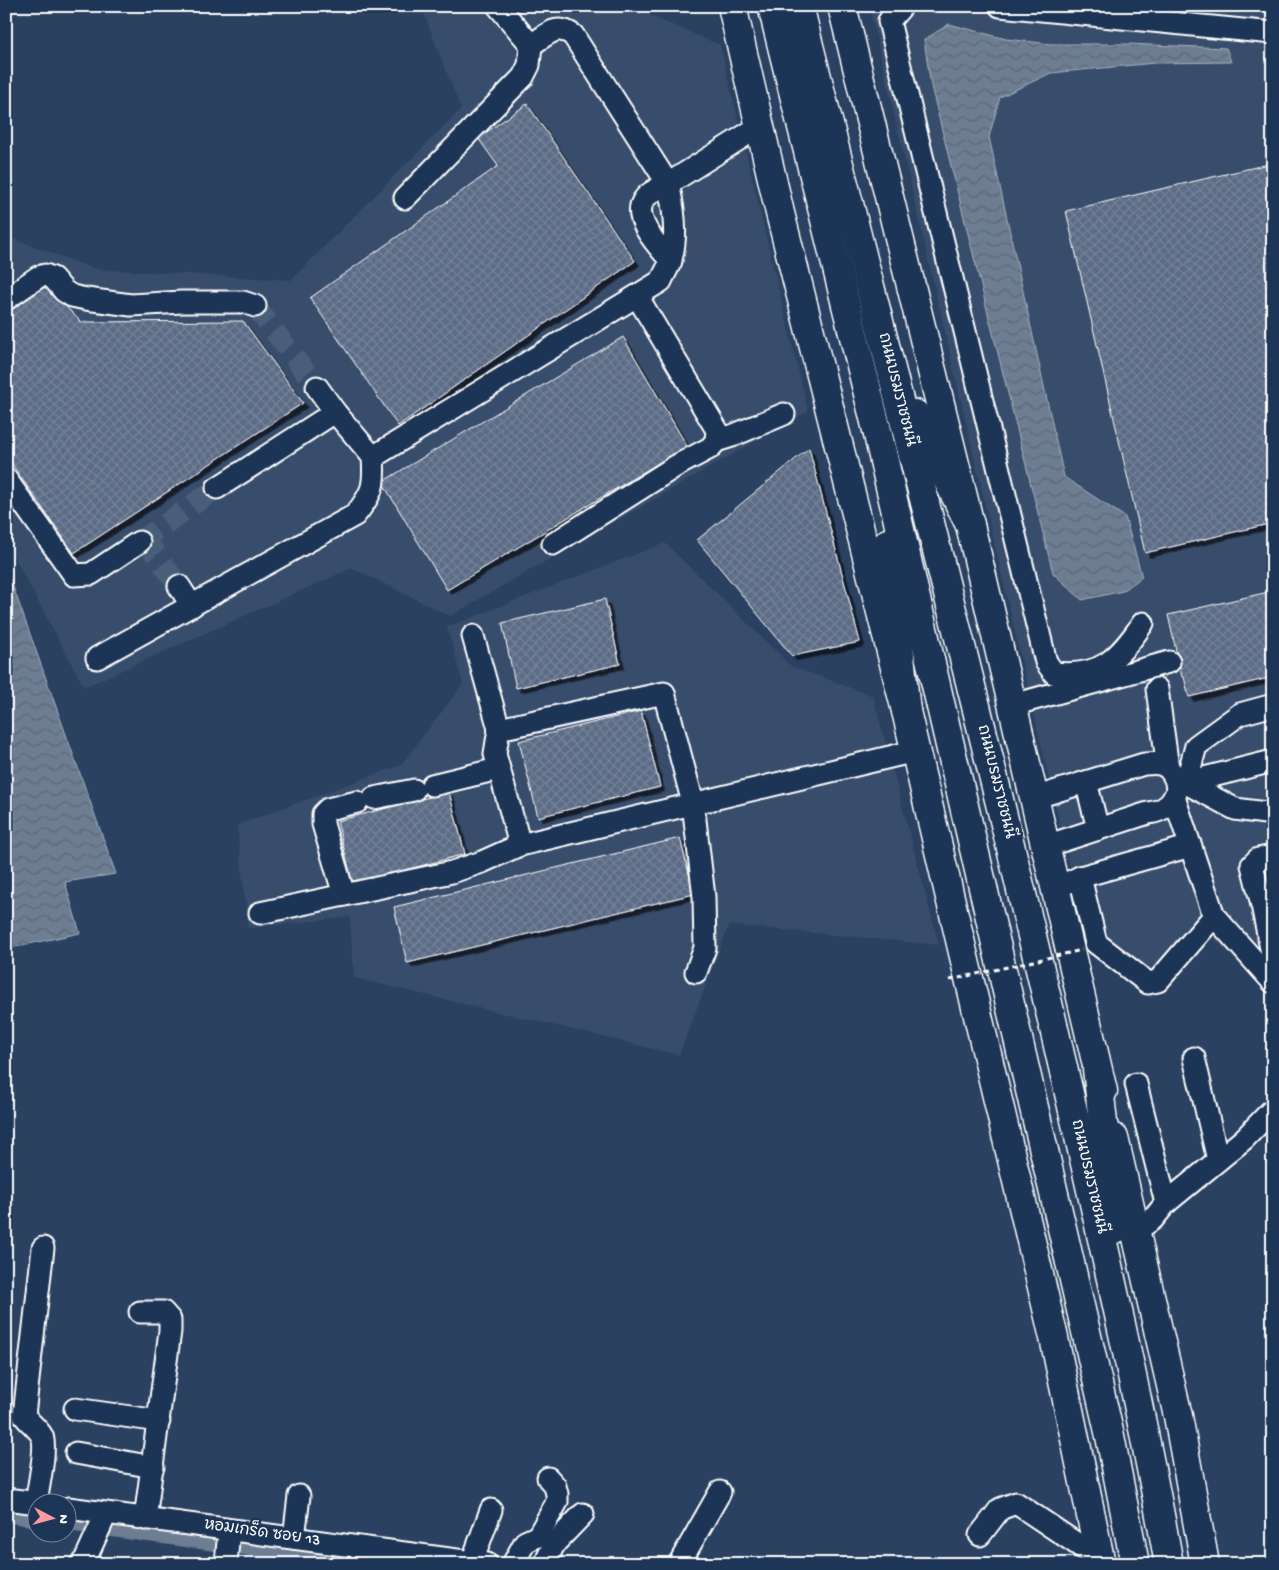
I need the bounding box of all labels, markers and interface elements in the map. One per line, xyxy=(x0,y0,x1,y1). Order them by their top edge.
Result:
street label: ถนนบรมราชชนนี xyxy=(873,330,923,449)
street label: ถนนบรมราชชนนี xyxy=(972,722,1022,841)
street label: ถนนบรมราชชนนี xyxy=(1066,1117,1114,1236)
north arrow xyxy=(28,1492,78,1542)
street label: หอมเกร็ด ซอย 13 xyxy=(203,1511,322,1552)
text: N xyxy=(54,1514,71,1525)

